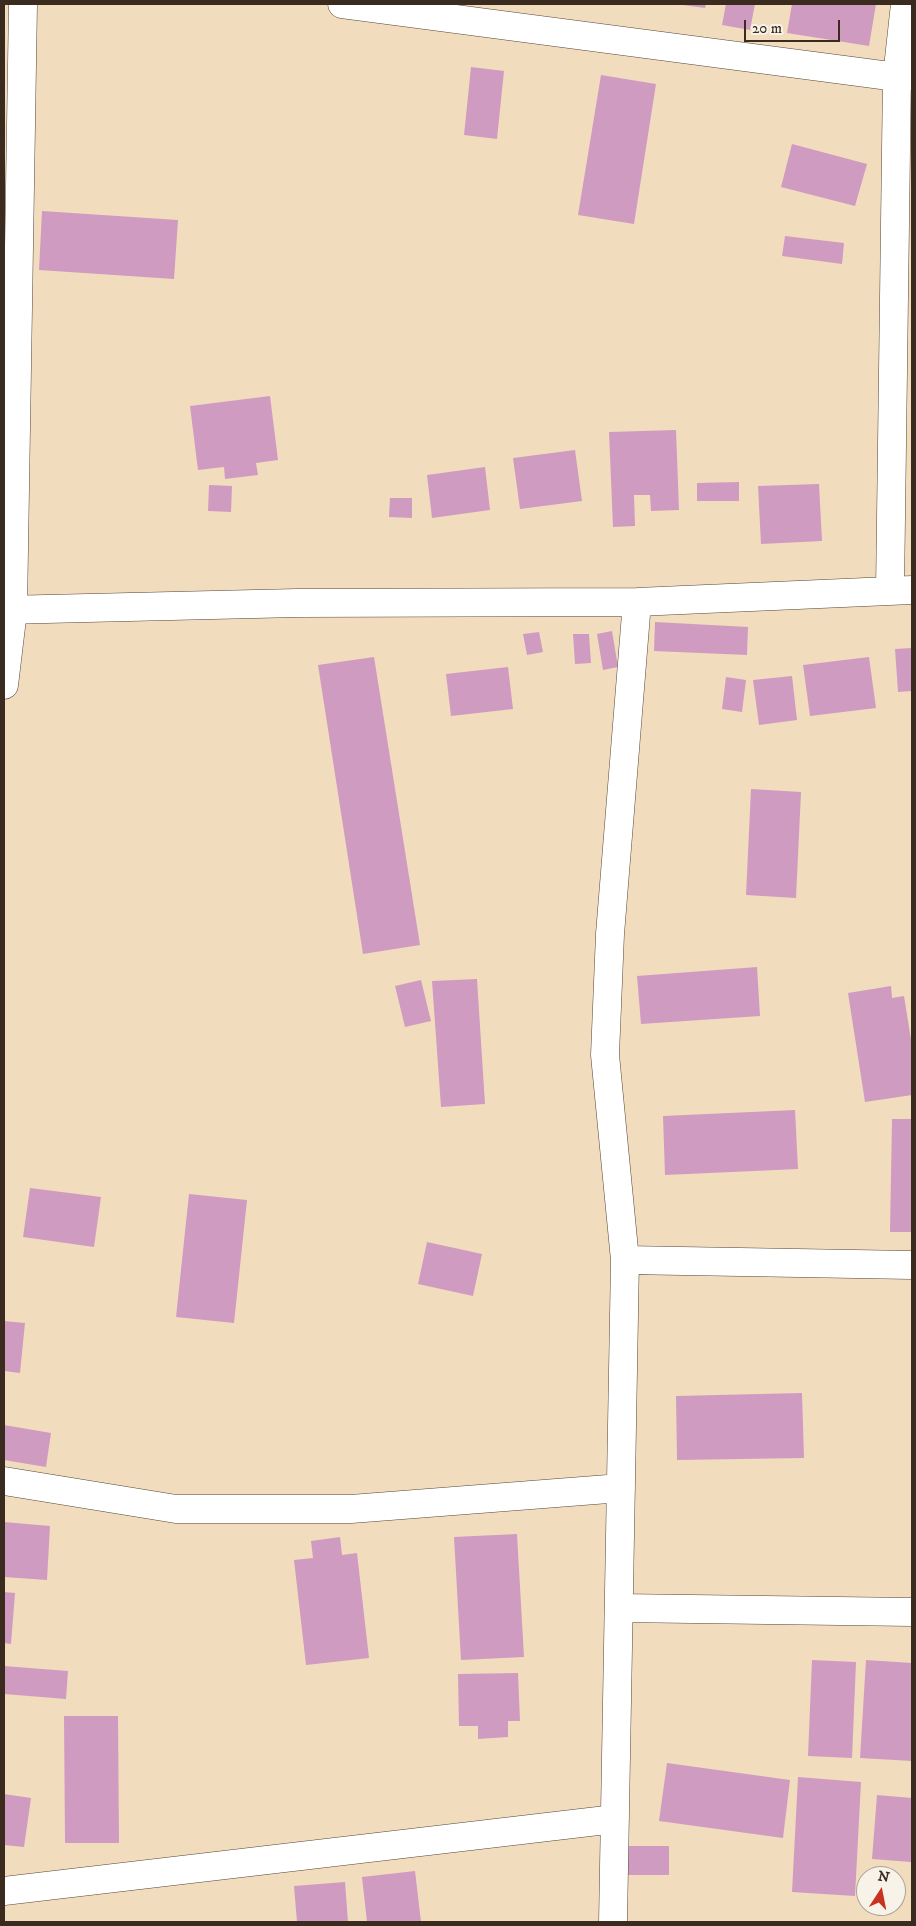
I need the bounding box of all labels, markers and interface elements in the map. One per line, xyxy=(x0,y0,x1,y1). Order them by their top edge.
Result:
scale bar xyxy=(746,10,842,42)
text: 20 m xyxy=(752,19,782,38)
north arrow xyxy=(856,1866,906,1916)
text: N xyxy=(876,1867,891,1887)

